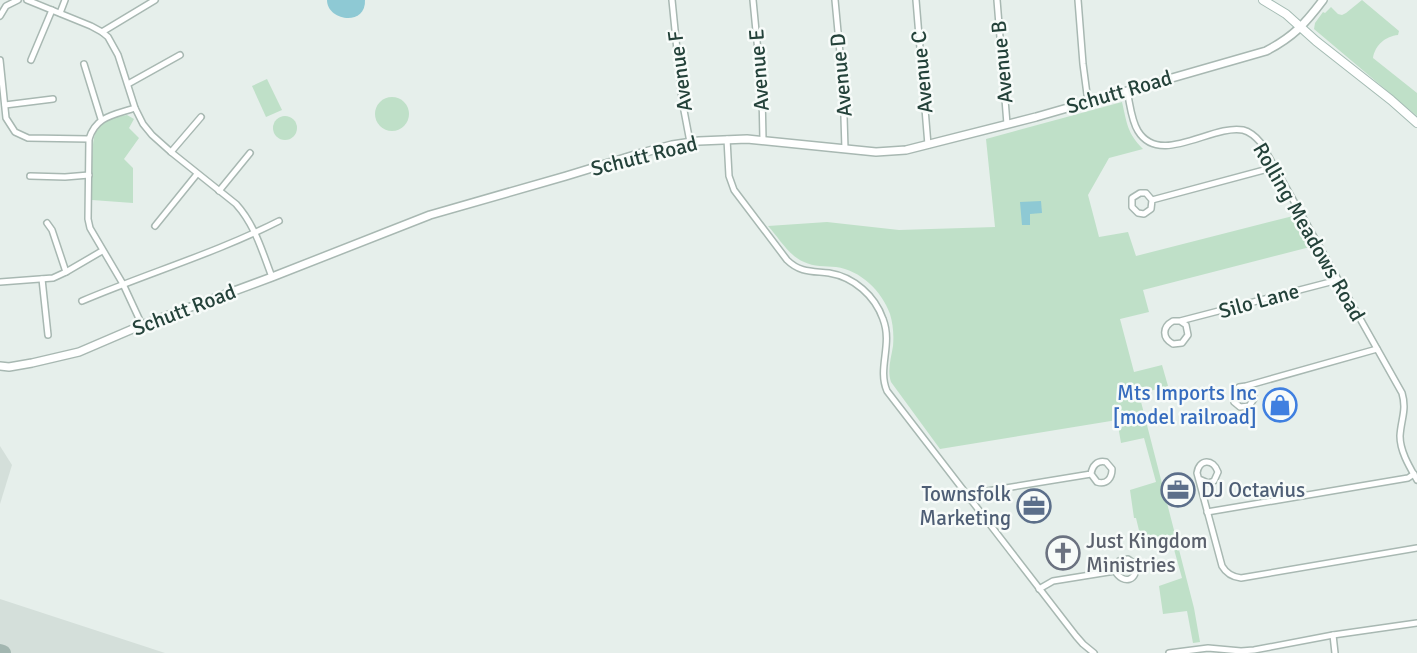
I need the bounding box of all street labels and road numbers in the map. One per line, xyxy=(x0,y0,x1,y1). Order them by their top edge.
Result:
street label: Avenue B xyxy=(985,20,1019,104)
street label: Avenue E xyxy=(743,28,775,112)
street label: Avenue F xyxy=(662,29,698,113)
street label: Avenue C xyxy=(905,30,939,114)
street label: Avenue D xyxy=(824,32,858,118)
street label: Schutt Road xyxy=(1063,65,1175,119)
street label: Schutt Road xyxy=(588,130,700,182)
street label: Rolling Meadows Road xyxy=(1247,138,1371,326)
street label: Schutt Road xyxy=(129,278,239,342)
street label: Silo Lane xyxy=(1216,278,1302,324)

